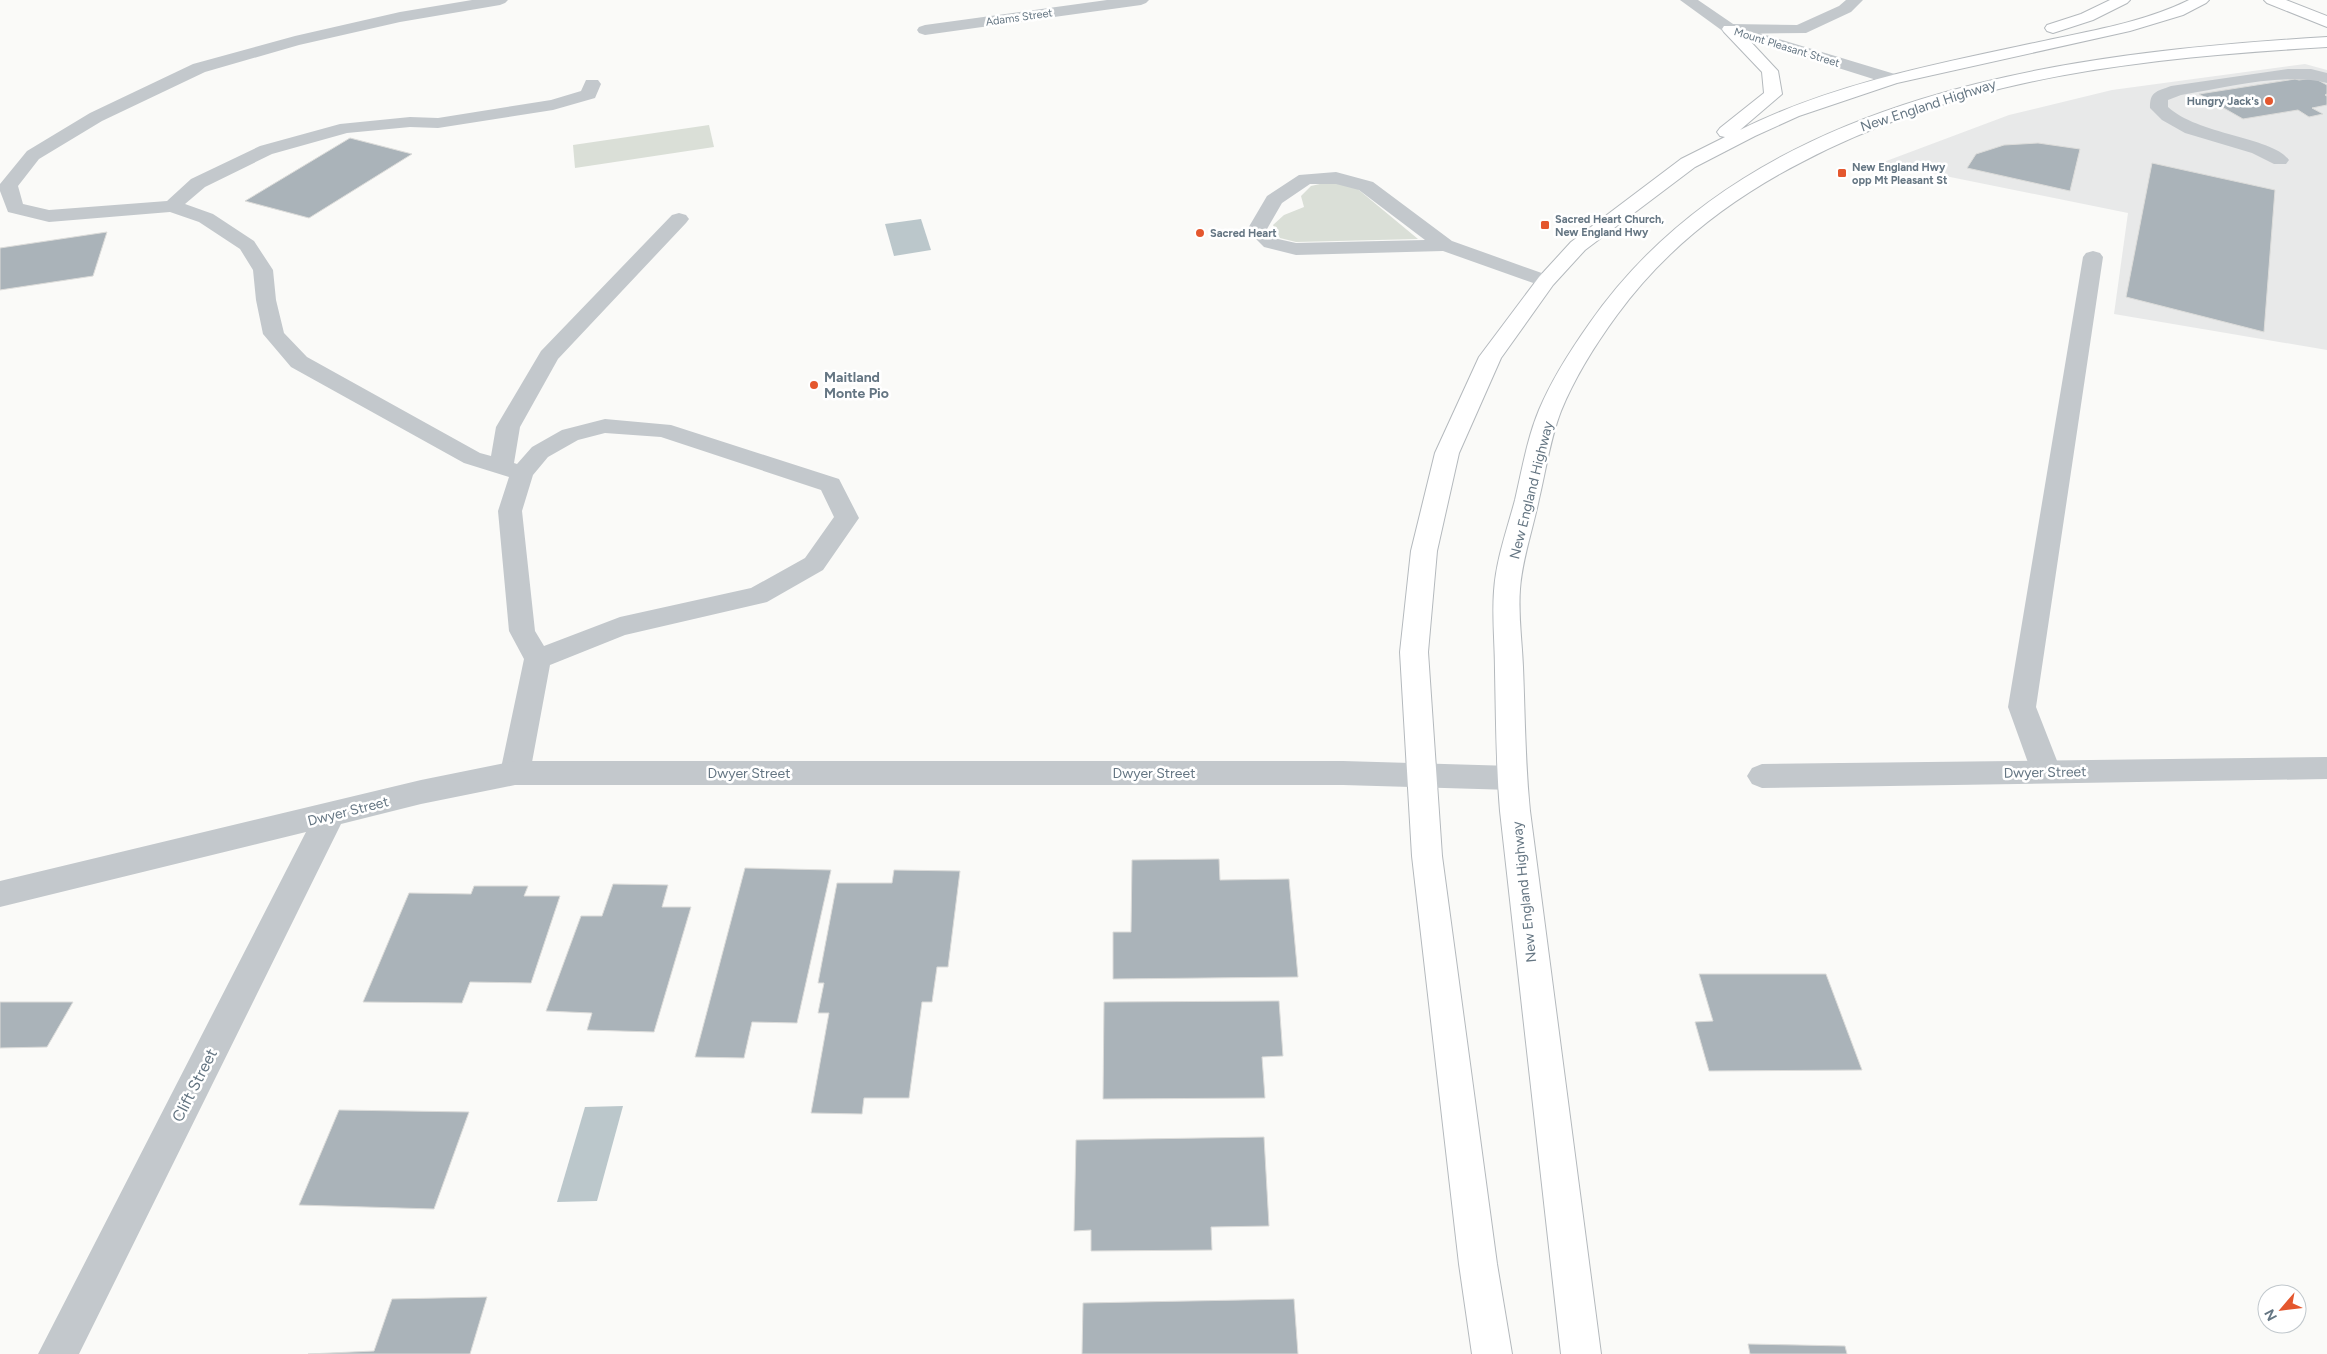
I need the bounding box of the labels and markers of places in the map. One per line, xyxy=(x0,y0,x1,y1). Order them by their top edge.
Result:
place label: Hungry Jack's xyxy=(2187,95,2259,108)
marker: Hungry Jack's xyxy=(2263,95,2275,107)
place label: New England Hwy opp Mt Pleasant St xyxy=(1852,161,1948,187)
marker: New England Hwy opp Mt Pleasant St xyxy=(1836,167,1848,179)
place label: Sacred Heart Church, New England Hwy xyxy=(1555,213,1664,239)
marker: Sacred Heart Church, New England Hwy xyxy=(1539,219,1551,231)
marker: Sacred Heart xyxy=(1194,227,1206,239)
place label: Sacred Heart xyxy=(1210,227,1277,240)
place label: Maitland Monte Pio xyxy=(824,369,889,402)
marker: Maitland Monte Pio xyxy=(808,379,820,391)

